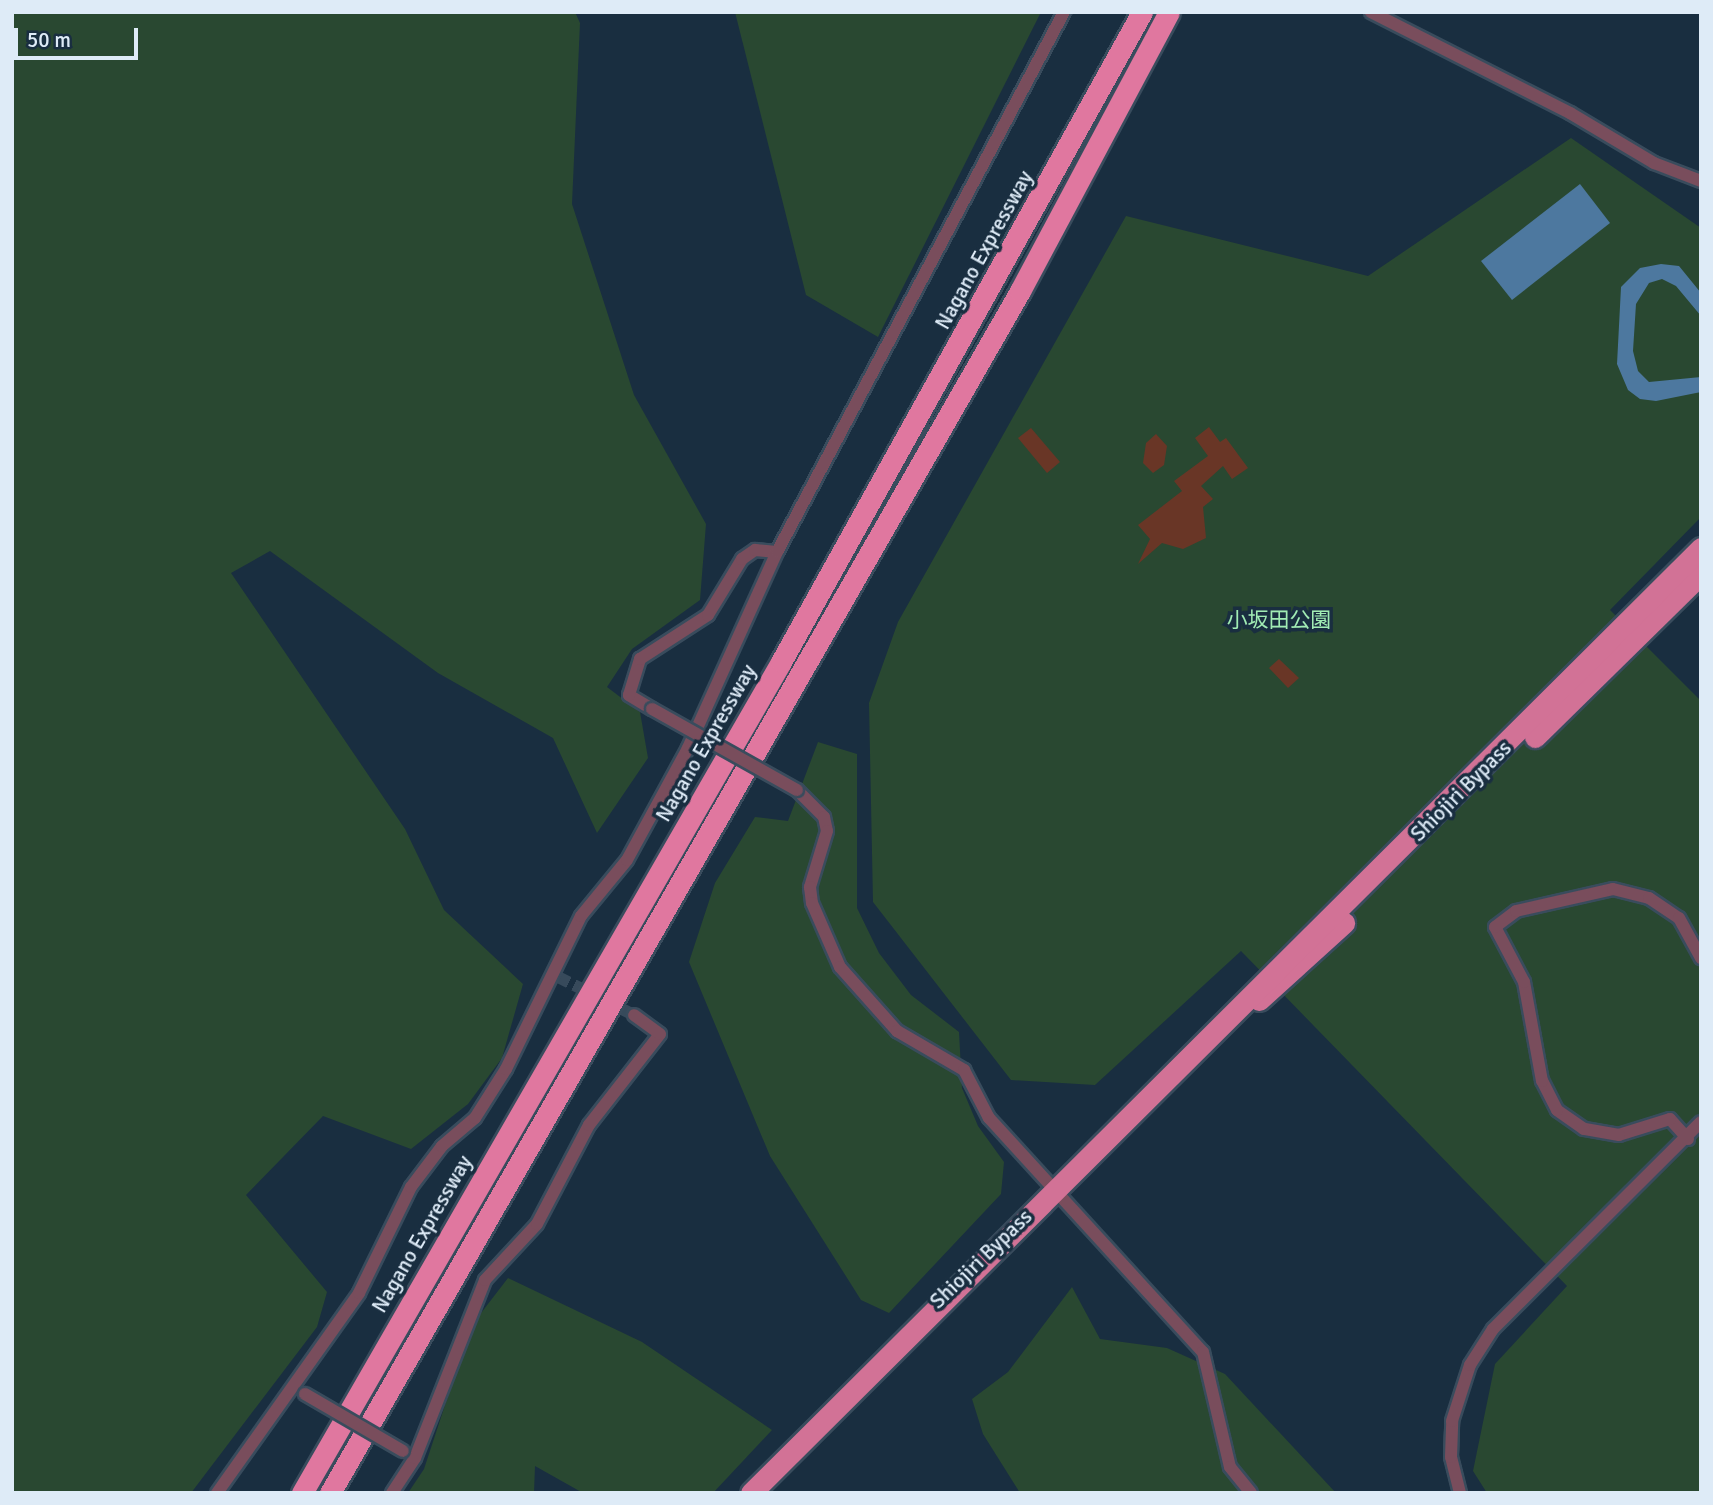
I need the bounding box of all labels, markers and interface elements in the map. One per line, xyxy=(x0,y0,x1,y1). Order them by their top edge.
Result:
scale bar xyxy=(18,14,142,58)
text: 50 m xyxy=(27,27,71,53)
street label: Nagano Expressway xyxy=(930,166,1038,334)
park label: 小坂田公園 xyxy=(1227,607,1331,633)
street label: Nagano Expressway xyxy=(651,660,761,826)
street label: Shiojiri Bypass xyxy=(1405,735,1517,847)
street label: Nagano Expressway xyxy=(367,1151,477,1317)
street label: Shiojiri Bypass xyxy=(925,1204,1037,1314)

